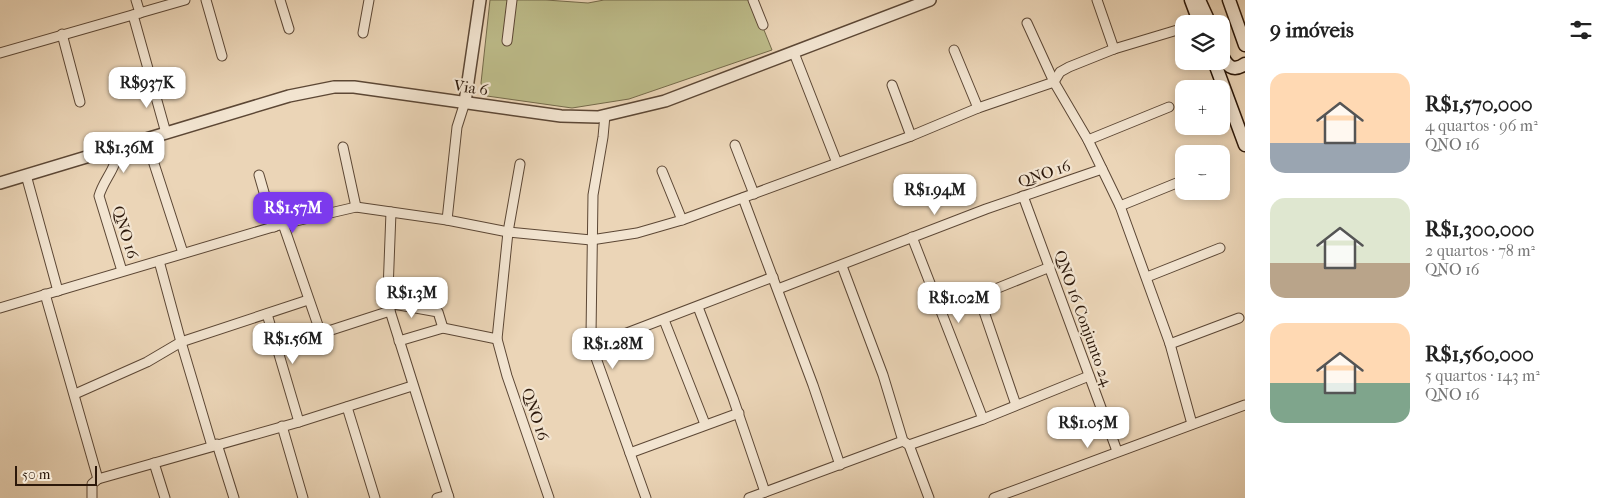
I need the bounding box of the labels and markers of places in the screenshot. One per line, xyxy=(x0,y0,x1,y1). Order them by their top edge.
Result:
pin: R$937K xyxy=(106,66,188,109)
pin: R$1.36M xyxy=(78,132,170,174)
pin: R$1.94M xyxy=(889,174,981,216)
pin: R$1.57M xyxy=(247,192,339,234)
pin: R$1.3M xyxy=(371,276,453,319)
pin: R$1.02M xyxy=(913,282,1005,324)
pin: R$1.56M xyxy=(247,322,339,365)
pin: R$1.28M xyxy=(567,328,659,370)
pin: R$1.05M xyxy=(1042,406,1134,449)

